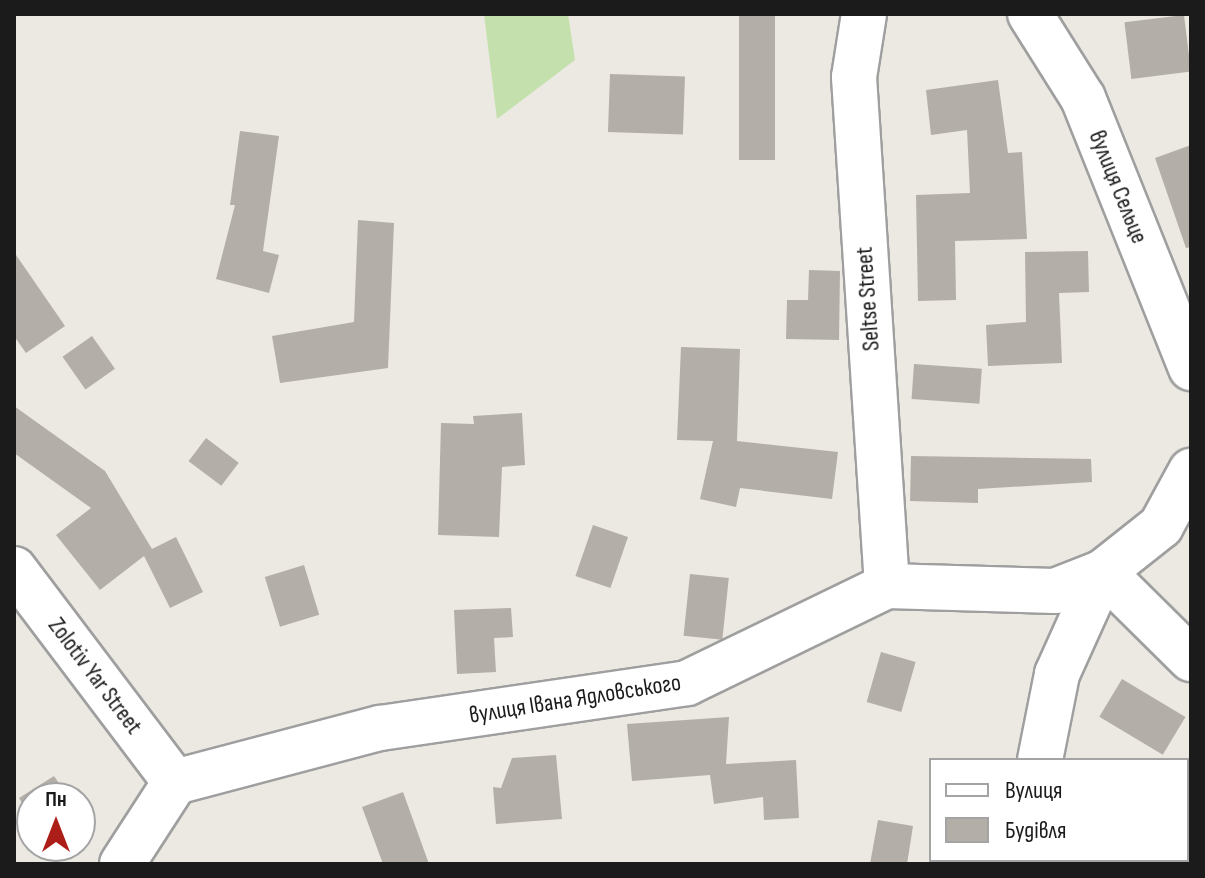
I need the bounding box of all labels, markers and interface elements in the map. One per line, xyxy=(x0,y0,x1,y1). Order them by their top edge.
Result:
street label: вулиця Сельце xyxy=(1082,126,1154,248)
street label: Seltse Street xyxy=(850,246,886,352)
street label: Zolotiv Yar Street xyxy=(42,612,148,740)
street label: вулиця Івана Ядловського xyxy=(467,668,683,730)
legend xyxy=(929,758,1189,862)
text: Вулиця xyxy=(1005,776,1063,805)
north arrow xyxy=(16,782,96,862)
text: Пн xyxy=(45,786,67,813)
text: Будівля xyxy=(1005,816,1066,845)

